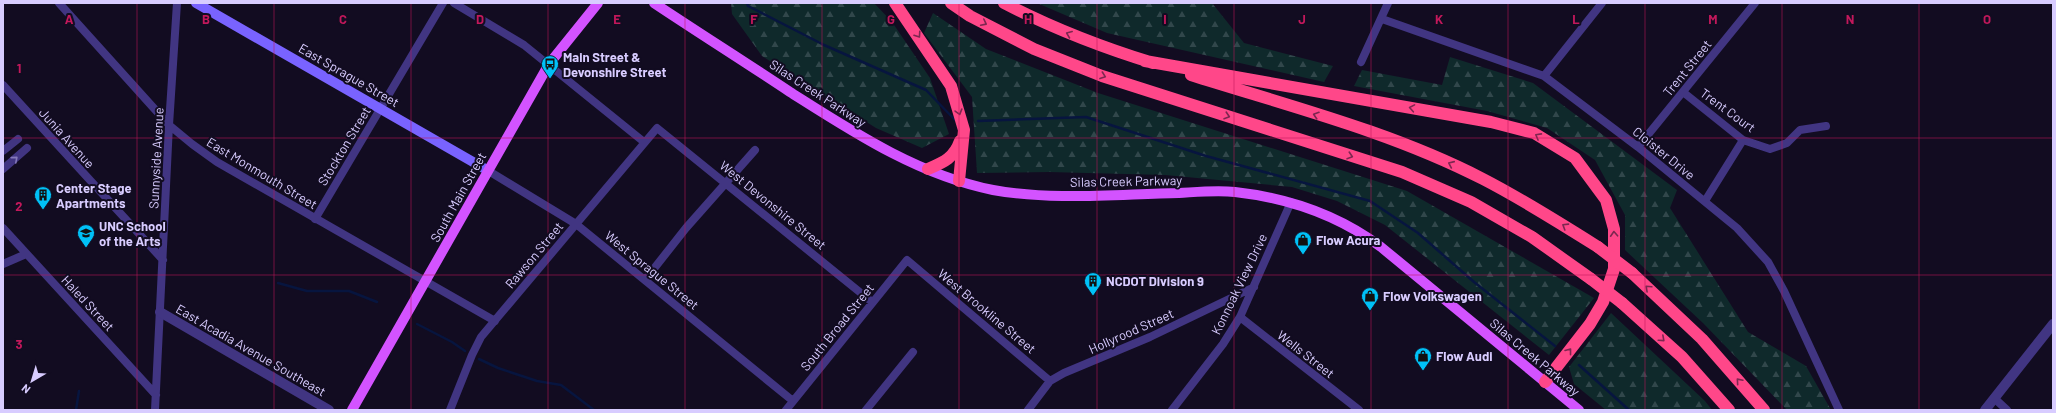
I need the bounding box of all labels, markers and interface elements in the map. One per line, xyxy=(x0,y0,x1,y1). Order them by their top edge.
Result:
text: A xyxy=(65,11,74,27)
text: B xyxy=(202,11,210,27)
text: C xyxy=(339,11,347,27)
text: D xyxy=(476,11,484,27)
text: E xyxy=(613,11,621,27)
text: F xyxy=(750,11,758,27)
text: G xyxy=(887,11,895,27)
text: H xyxy=(1024,11,1032,27)
text: I xyxy=(1163,11,1167,27)
text: J xyxy=(1298,11,1306,27)
text: K xyxy=(1435,11,1443,27)
text: L xyxy=(1572,11,1580,27)
text: M xyxy=(1708,11,1718,27)
text: N xyxy=(1846,11,1854,27)
text: O xyxy=(1983,11,1991,27)
one-way arrow xyxy=(980,19,987,26)
one-way arrow xyxy=(1065,30,1072,38)
one-way arrow xyxy=(913,31,921,38)
street label: Trent Street xyxy=(1659,36,1715,100)
street label: East Sprague Street xyxy=(296,40,402,110)
place label: Main Street & Devonshire Street xyxy=(563,49,666,80)
bus stop icon: Main Street & Devonshire Street xyxy=(540,54,560,79)
street label: Silas Creek Parkway xyxy=(767,56,869,130)
text: 1 xyxy=(17,60,21,76)
one-way arrow xyxy=(1099,72,1106,80)
street label: Trent Court xyxy=(1697,85,1759,135)
street label: Stockton Street xyxy=(314,104,374,188)
one-way arrow xyxy=(1409,104,1415,112)
street label: Junia Avenue xyxy=(36,105,98,171)
street label: Sunnyside Avenue xyxy=(145,107,167,209)
one-way arrow xyxy=(954,108,963,115)
one-way arrow xyxy=(1223,111,1230,120)
one-way arrow xyxy=(1312,111,1319,119)
street label: Cloister Drive xyxy=(1630,123,1698,183)
one-way arrow xyxy=(1535,133,1542,140)
street label: East Monmouth Street xyxy=(204,134,320,212)
street label: South Main Street xyxy=(427,149,489,245)
one-way arrow xyxy=(1347,151,1354,159)
one-way arrow xyxy=(10,156,18,163)
street label: West Devonshire Street xyxy=(717,157,829,253)
one-way arrow xyxy=(1447,161,1454,169)
street label: Silas Creek Parkway xyxy=(1070,172,1182,190)
place label: Center Stage Apartments xyxy=(56,180,132,211)
building icon: Center Stage Apartments xyxy=(33,185,53,210)
text: 2 xyxy=(15,198,23,214)
place label: UNC School of the Arts xyxy=(99,218,166,249)
street label: Rawson Street xyxy=(502,218,566,292)
school or university icon: UNC School of the Arts xyxy=(76,223,96,248)
one-way arrow xyxy=(1562,223,1569,231)
street label: West Sprague Street xyxy=(602,227,702,313)
shop icon: Flow Acura xyxy=(1293,230,1313,255)
street label: Konnoak View Drive xyxy=(1208,231,1270,337)
one-way arrow xyxy=(1609,231,1618,237)
place label: Flow Acura xyxy=(1316,232,1381,248)
street label: West Brookline Street xyxy=(935,265,1039,357)
building icon: NCDOT Division 9 xyxy=(1083,271,1103,296)
street label: Haled Street xyxy=(58,272,118,334)
place label: NCDOT Division 9 xyxy=(1106,273,1204,289)
street label: South Broad Street xyxy=(797,280,877,374)
one-way arrow xyxy=(1645,285,1653,293)
shop icon: Flow Volkswagen xyxy=(1360,286,1380,311)
place label: Flow Volkswagen xyxy=(1383,288,1482,304)
street label: East Acadia Avenue Southeast xyxy=(173,300,329,400)
street label: Hollyrood Street xyxy=(1086,305,1176,357)
street label: Silas Creek Parkway xyxy=(1487,315,1583,399)
street label: Wells Street xyxy=(1274,327,1338,381)
one-way arrow xyxy=(1657,334,1664,341)
text: 3 xyxy=(15,336,23,352)
shop icon: Flow Audi xyxy=(1413,346,1433,371)
place label: Flow Audi xyxy=(1436,348,1493,364)
one-way arrow xyxy=(1565,348,1572,355)
north arrow xyxy=(12,361,52,401)
one-way arrow xyxy=(1736,378,1743,385)
text: N xyxy=(19,382,32,397)

